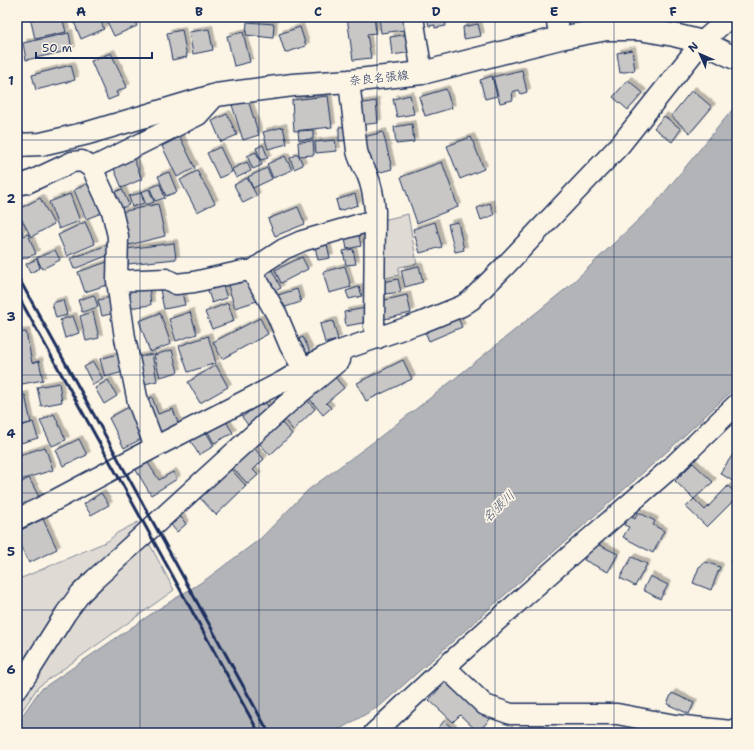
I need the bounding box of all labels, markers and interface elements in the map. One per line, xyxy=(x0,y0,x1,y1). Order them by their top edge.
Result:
text: A xyxy=(76,3,86,20)
text: B xyxy=(195,3,203,20)
text: C xyxy=(314,3,322,20)
text: D xyxy=(431,3,441,20)
text: E xyxy=(550,3,559,20)
text: F xyxy=(669,3,677,20)
scale bar xyxy=(36,34,152,60)
north arrow xyxy=(680,34,720,74)
text: N xyxy=(685,39,702,56)
text: 50 m xyxy=(42,40,72,56)
street label: 奈良名張線 xyxy=(348,67,410,89)
text: 1 xyxy=(8,72,14,89)
text: 2 xyxy=(6,190,16,207)
text: 3 xyxy=(6,308,16,325)
text: 4 xyxy=(6,425,16,442)
water label: 名張川 xyxy=(478,487,518,526)
text: 5 xyxy=(7,543,15,560)
text: 6 xyxy=(6,661,16,678)

